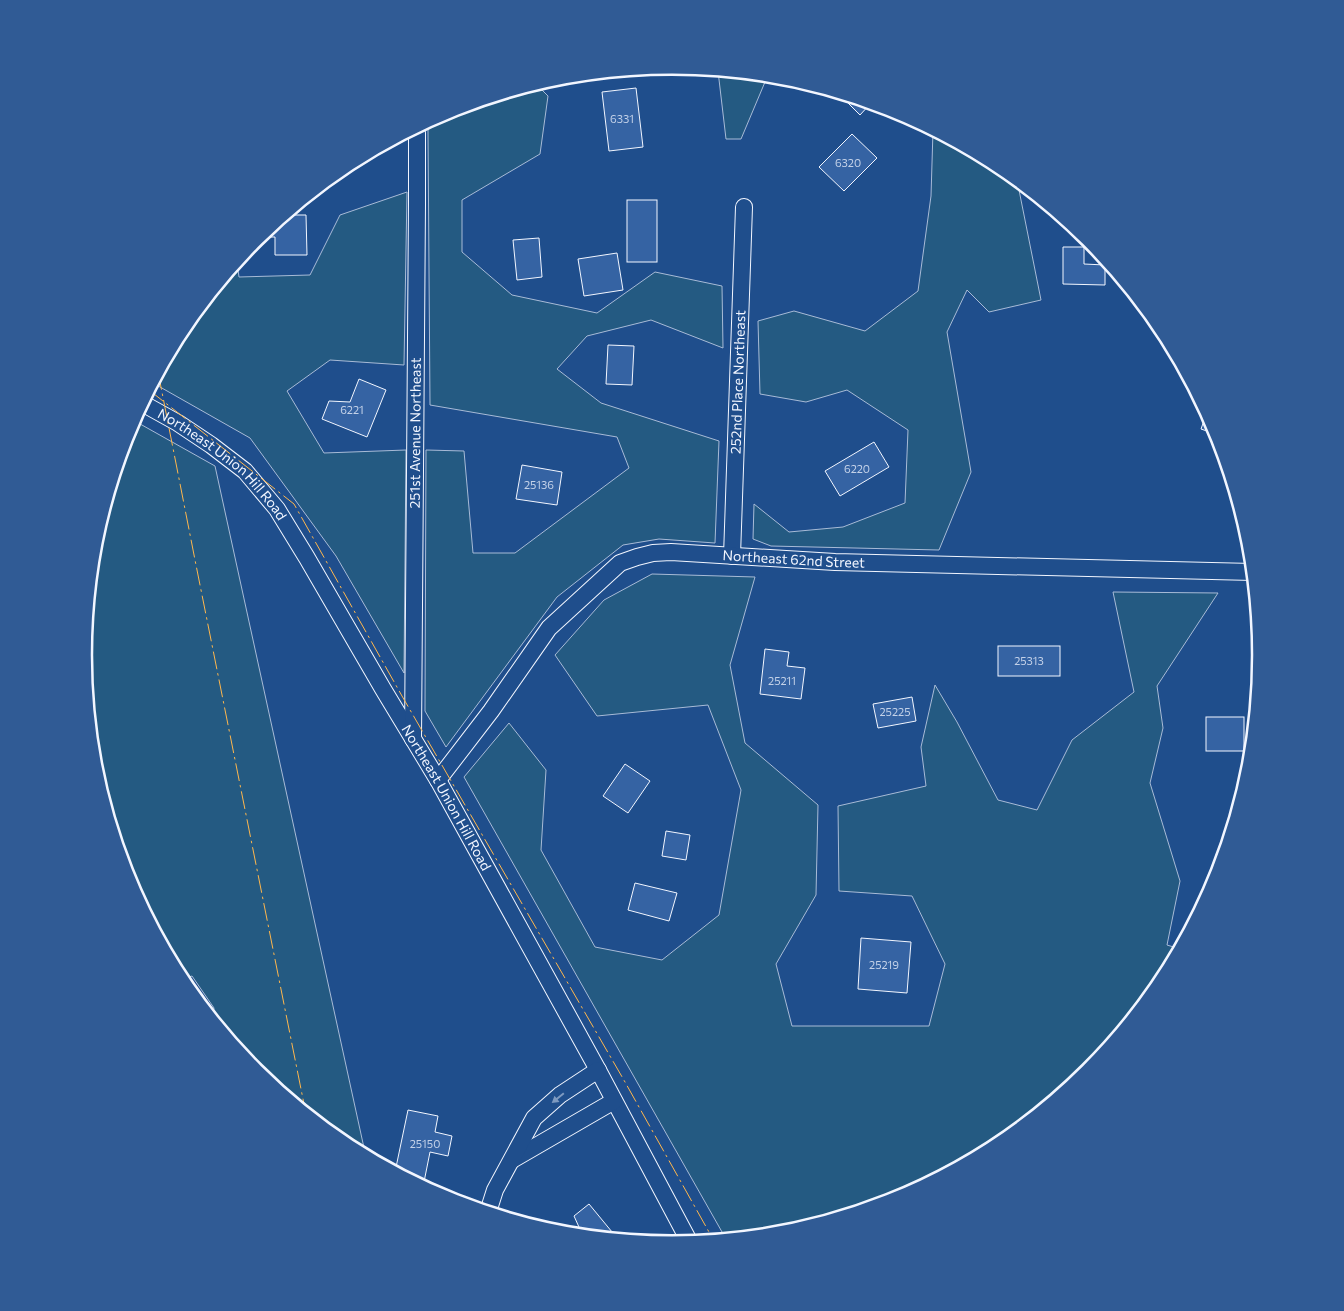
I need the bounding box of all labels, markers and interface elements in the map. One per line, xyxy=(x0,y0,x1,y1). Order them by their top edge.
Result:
house number: 6331 xyxy=(610,112,634,125)
house number: 6320 xyxy=(835,156,861,169)
street label: 252nd Place Northeast xyxy=(727,309,748,454)
street label: 251st Avenue Northeast xyxy=(406,357,424,509)
house number: 6221 xyxy=(340,403,364,416)
street label: Northeast Union Hill Road xyxy=(155,405,291,523)
house number: 6220 xyxy=(844,462,870,475)
house number: 25136 xyxy=(524,478,554,491)
street label: Northeast 62nd Street xyxy=(722,546,865,571)
house number: 25313 xyxy=(1014,654,1044,667)
house number: 25211 xyxy=(768,674,796,687)
house number: 25225 xyxy=(880,705,910,718)
street label: Northeast Union Hill Road xyxy=(398,721,495,873)
house number: 25219 xyxy=(869,958,899,971)
one-way arrow xyxy=(551,1092,564,1103)
house number: 25150 xyxy=(410,1137,440,1150)

